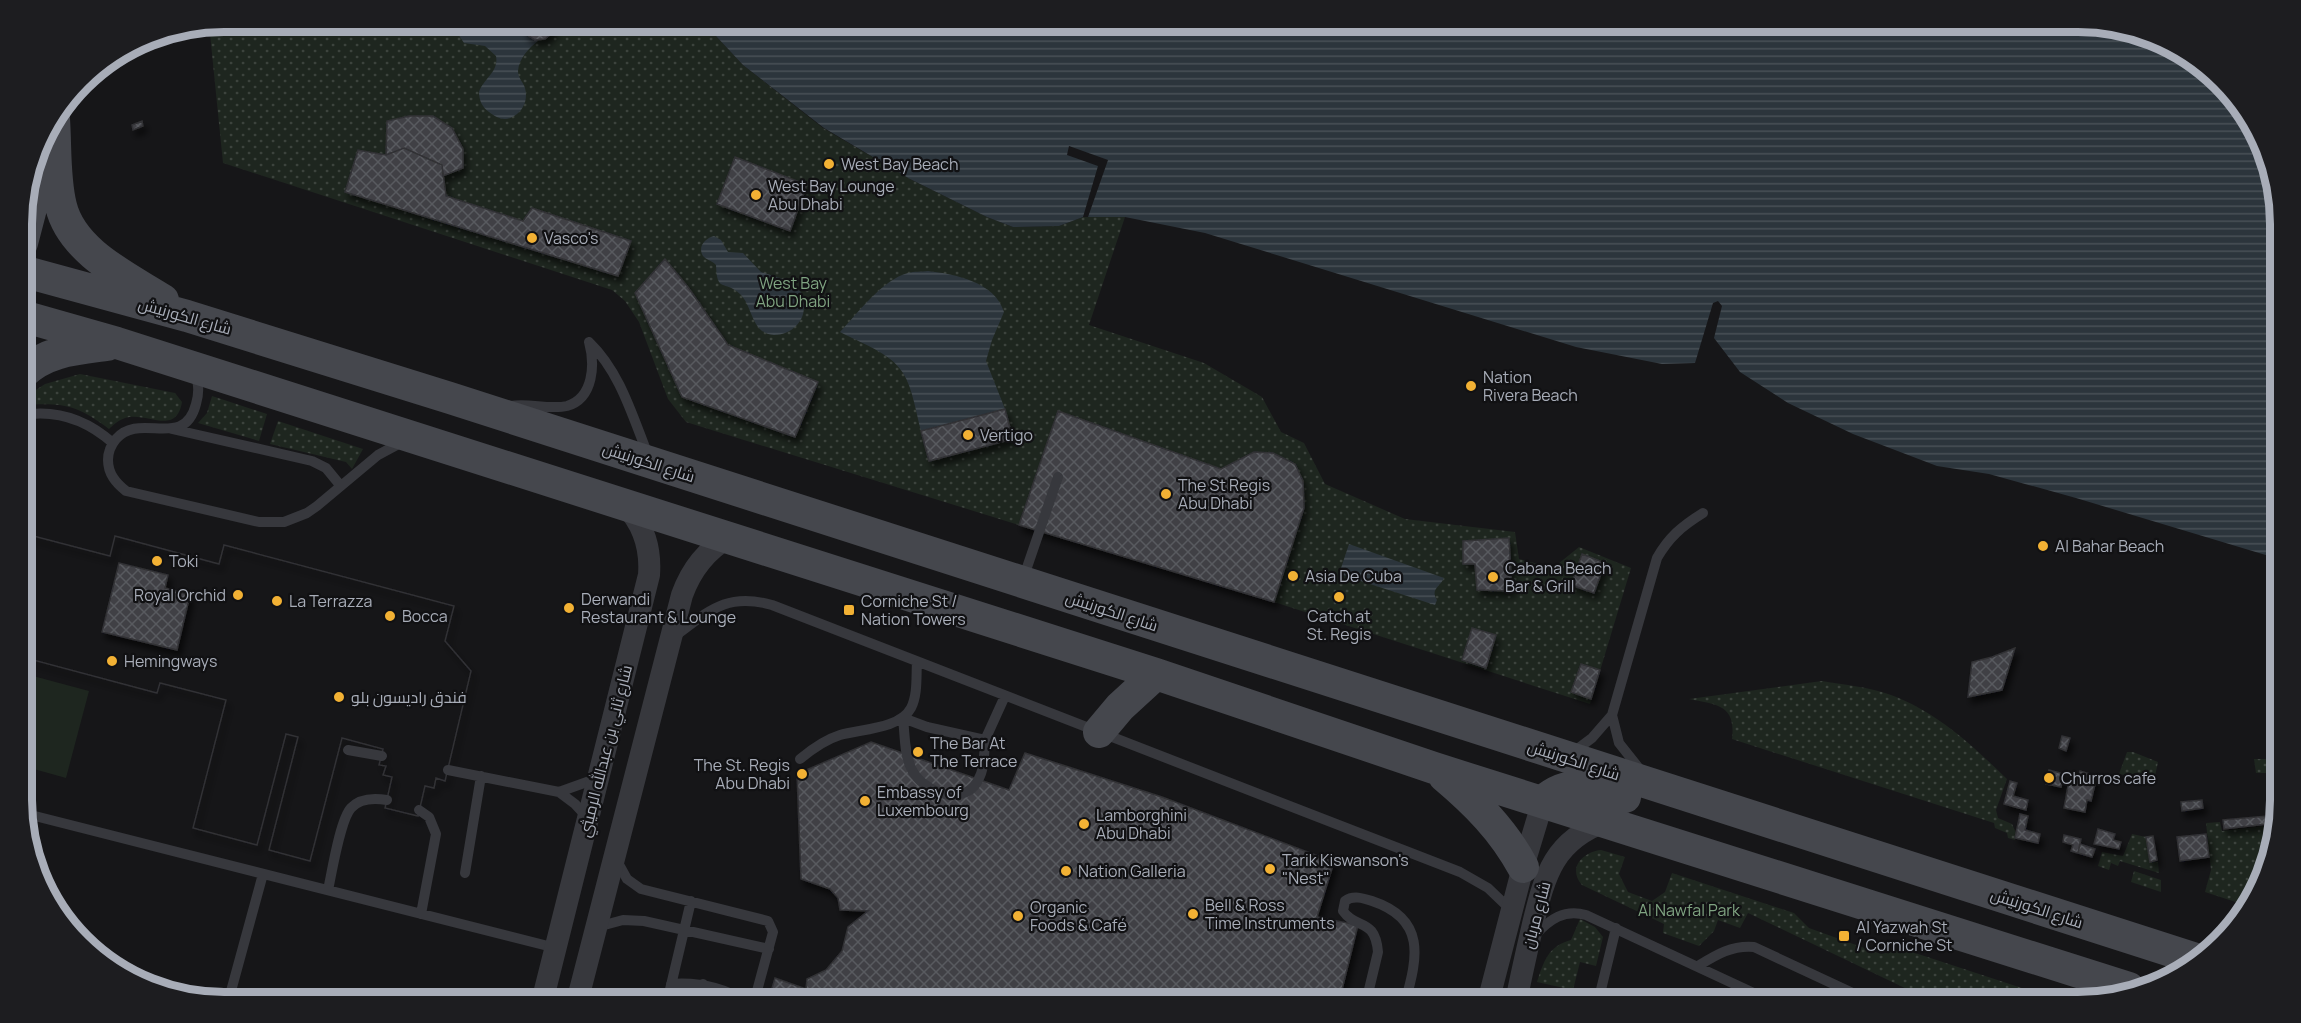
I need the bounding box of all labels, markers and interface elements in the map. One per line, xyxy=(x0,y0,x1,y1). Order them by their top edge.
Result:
place label: West Bay Beach xyxy=(841,153,958,175)
marker: West Bay Beach xyxy=(822,157,836,171)
place label: West Bay Lounge Abu Dhabi xyxy=(768,175,895,215)
marker: West Bay Lounge Abu Dhabi xyxy=(749,188,763,202)
place label: Vasco's xyxy=(544,227,598,249)
marker: Vasco's xyxy=(525,231,539,245)
park label: West Bay Abu Dhabi xyxy=(756,272,830,312)
street label: شارع الكورنيش xyxy=(136,292,234,341)
place label: Nation Rivera Beach xyxy=(1483,366,1578,406)
marker: Nation Rivera Beach xyxy=(1464,379,1478,393)
place label: Vertigo xyxy=(980,424,1033,446)
marker: Vertigo xyxy=(961,428,975,442)
street label: شارع الكورنيش xyxy=(600,437,698,488)
place label: The St Regis Abu Dhabi xyxy=(1178,474,1270,514)
marker: The St Regis Abu Dhabi xyxy=(1159,487,1173,501)
place label: Al Bahar Beach xyxy=(2055,535,2164,557)
marker: Al Bahar Beach xyxy=(2036,539,2050,553)
place label: Toki xyxy=(169,550,198,572)
marker: Toki xyxy=(150,554,164,568)
place label: Cabana Beach Bar & Grill xyxy=(1505,557,1612,597)
place label: Asia De Cuba xyxy=(1305,565,1402,587)
marker: Asia De Cuba xyxy=(1286,569,1300,583)
marker: Cabana Beach Bar & Grill xyxy=(1486,570,1500,584)
place label: Royal Orchid xyxy=(134,584,226,606)
street label: شارع الكورنيش xyxy=(1063,586,1161,637)
marker: Royal Orchid xyxy=(231,588,245,602)
place label: Derwandi Restaurant & Lounge xyxy=(581,588,736,628)
place label: La Terrazza xyxy=(289,590,372,612)
place label: Corniche St / Nation Towers xyxy=(861,590,966,630)
marker: Catch at St. Regis xyxy=(1332,590,1346,604)
marker: La Terrazza xyxy=(270,594,284,608)
marker: Derwandi Restaurant & Lounge xyxy=(562,601,576,615)
marker: Corniche St / Nation Towers xyxy=(842,603,856,617)
place label: Bocca xyxy=(402,605,448,627)
place label: Catch at St. Regis xyxy=(1307,605,1371,645)
marker: Bocca xyxy=(383,609,397,623)
place label: Hemingways xyxy=(124,650,217,672)
marker: Hemingways xyxy=(105,654,119,668)
street label: شارع ثاني بن عبدالله الرميثي xyxy=(573,663,640,840)
place label: فندق راديسون بلو xyxy=(351,686,467,708)
marker: فندق راديسون بلو xyxy=(332,690,346,704)
place label: The Bar At The Terrace xyxy=(930,732,1017,772)
street label: شارع الكورنيش xyxy=(1525,735,1623,786)
marker: The Bar At The Terrace xyxy=(911,745,925,759)
place label: The St. Regis Abu Dhabi xyxy=(694,754,790,794)
marker: The St. Regis Abu Dhabi xyxy=(795,767,809,781)
place label: Churros cafe xyxy=(2061,767,2156,789)
marker: Churros cafe xyxy=(2042,771,2056,785)
place label: Embassy of Luxembourg xyxy=(877,781,969,821)
marker: Embassy of Luxembourg xyxy=(858,794,872,808)
place label: Lamborghini Abu Dhabi xyxy=(1096,804,1187,844)
marker: Lamborghini Abu Dhabi xyxy=(1077,817,1091,831)
place label: Tarik Kiswanson's "Nest" xyxy=(1282,849,1409,889)
place label: Nation Galleria xyxy=(1078,860,1186,882)
marker: Tarik Kiswanson's "Nest" xyxy=(1263,862,1277,876)
marker: Nation Galleria xyxy=(1059,864,1073,878)
street label: شارع مربان xyxy=(1516,879,1557,951)
street label: شارع الكورنيش xyxy=(1988,883,2086,934)
place label: Bell & Ross Time Instruments xyxy=(1205,894,1335,934)
place label: Organic Foods & Café xyxy=(1030,896,1127,936)
park label: Al Nawfal Park xyxy=(1638,899,1741,921)
marker: Bell & Ross Time Instruments xyxy=(1186,907,1200,921)
marker: Organic Foods & Café xyxy=(1011,909,1025,923)
place label: Al Yazwah St / Corniche St xyxy=(1856,916,1953,956)
marker: Al Yazwah St / Corniche St xyxy=(1837,929,1851,943)

